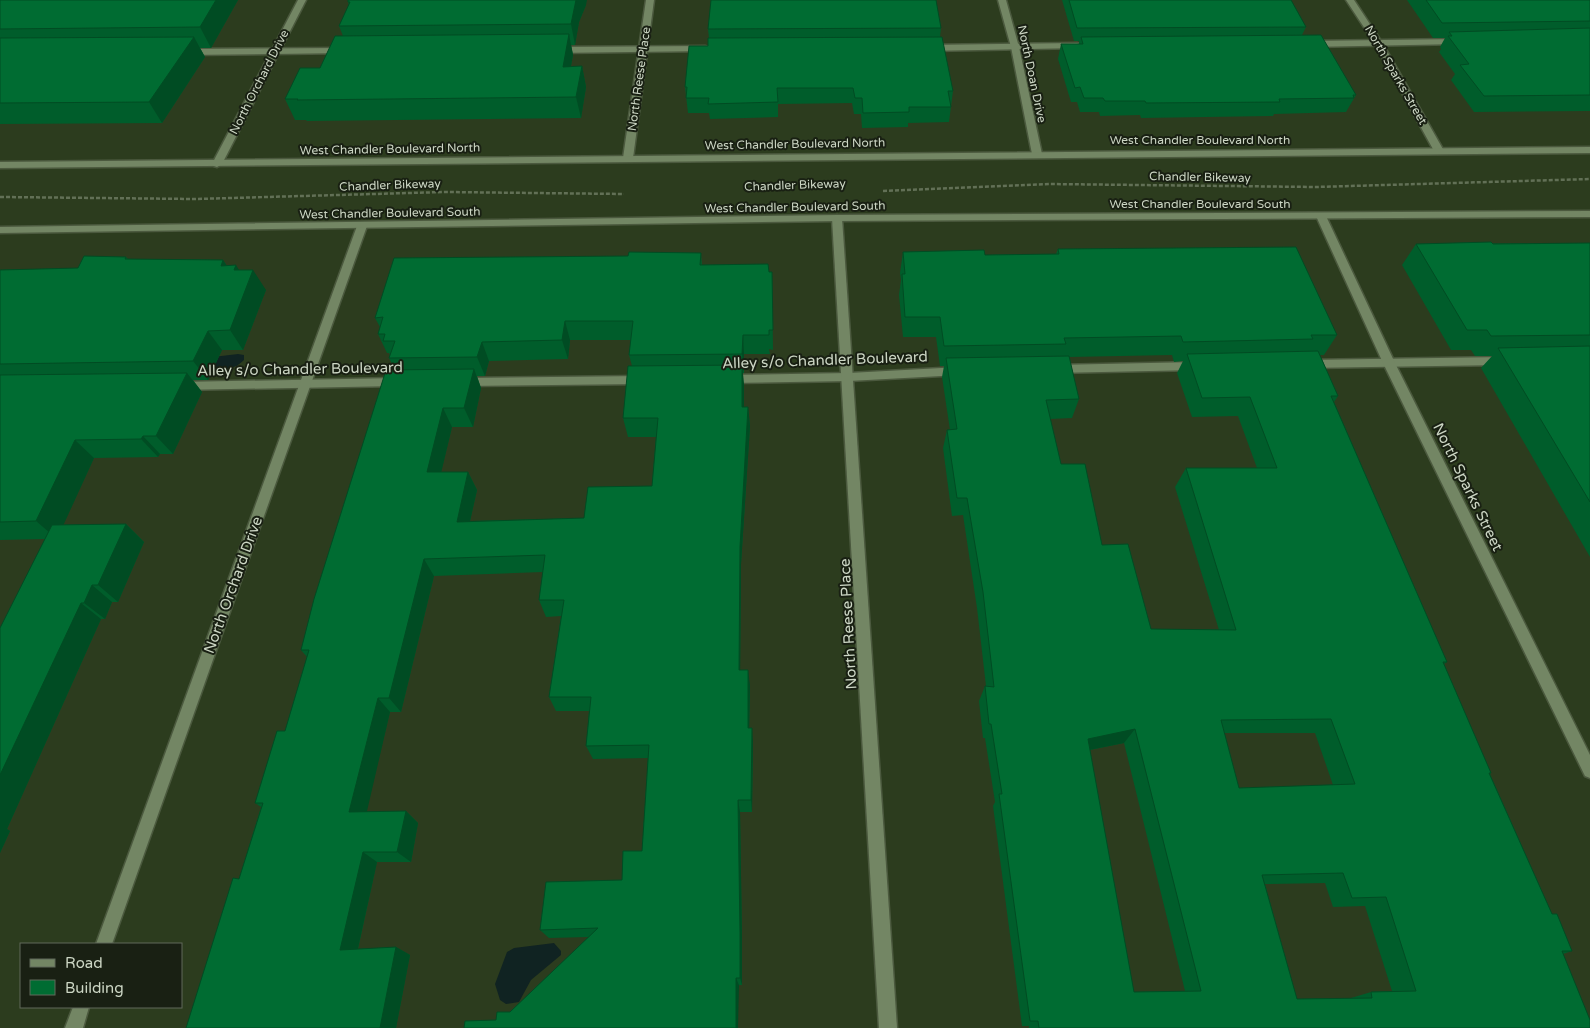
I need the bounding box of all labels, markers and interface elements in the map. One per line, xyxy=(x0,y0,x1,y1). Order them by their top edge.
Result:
street label: North Sparks Street xyxy=(1362,23,1430,127)
street label: North Doan Drive xyxy=(1015,24,1049,124)
street label: North Reese Place xyxy=(625,26,653,132)
street label: North Orchard Drive xyxy=(227,27,292,137)
street label: West Chandler Boulevard North xyxy=(1110,133,1290,147)
street label: West Chandler Boulevard North xyxy=(705,135,885,153)
street label: West Chandler Boulevard North xyxy=(300,140,480,158)
street label: Chandler Bikeway xyxy=(1149,169,1251,185)
street label: Chandler Bikeway xyxy=(339,176,442,194)
street label: Chandler Bikeway xyxy=(744,176,847,194)
street label: West Chandler Boulevard South xyxy=(1109,197,1291,211)
street label: West Chandler Boulevard South xyxy=(704,198,886,216)
street label: West Chandler Boulevard South xyxy=(299,204,481,222)
street label: Alley s/o Chandler Boulevard xyxy=(722,347,928,373)
street label: Alley s/o Chandler Boulevard xyxy=(197,358,403,380)
street label: North Sparks Street xyxy=(1429,420,1507,554)
street label: North Orchard Drive xyxy=(200,514,266,656)
street label: North Reese Place xyxy=(836,558,860,690)
legend xyxy=(20,943,182,1008)
text: Road xyxy=(65,954,103,972)
text: Building xyxy=(65,979,124,997)

